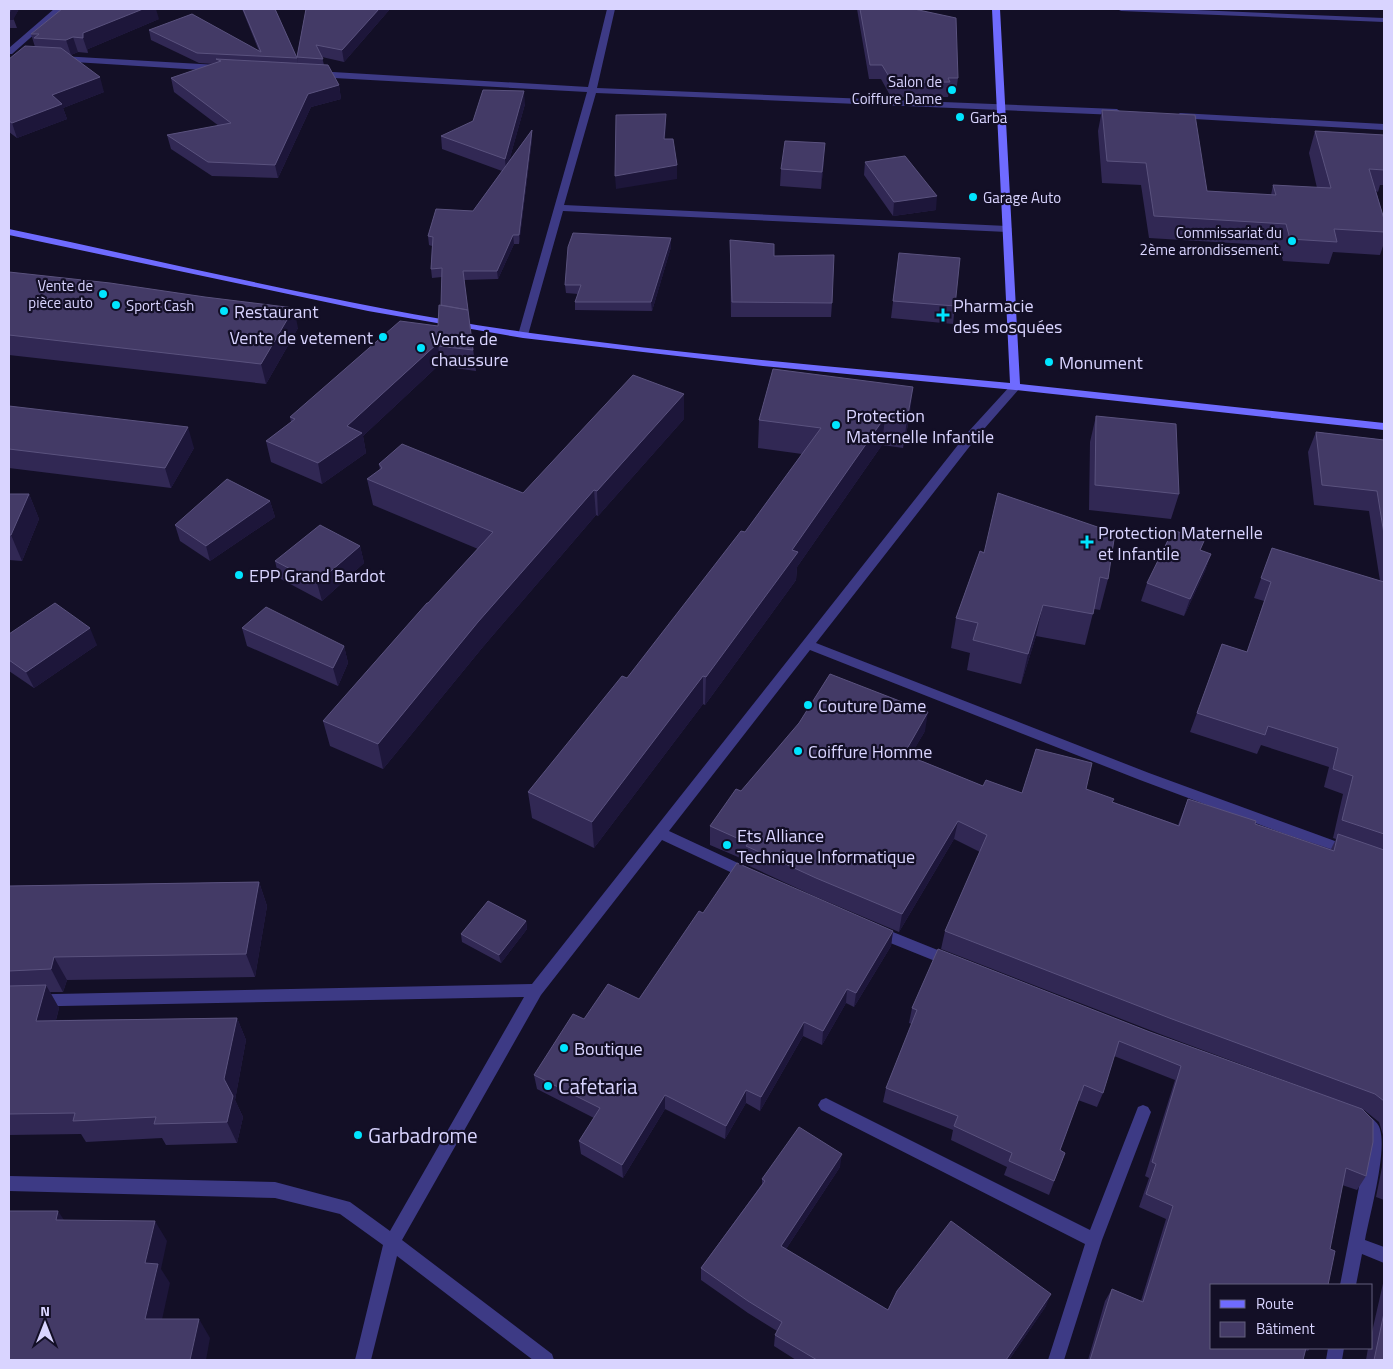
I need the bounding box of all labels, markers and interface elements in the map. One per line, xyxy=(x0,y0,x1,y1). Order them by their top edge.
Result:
place label: Salon de Coiffure Dame xyxy=(852,70,942,110)
marker: Salon de Coiffure Dame xyxy=(946,84,958,96)
place label: Garba xyxy=(970,106,1008,129)
marker: Garba xyxy=(954,111,966,123)
place label: Garage Auto xyxy=(983,186,1061,209)
marker: Garage Auto xyxy=(967,191,979,203)
place label: Commissariat du 2ème arrondissement. xyxy=(1140,221,1282,261)
marker: Commissariat du 2ème arrondissement. xyxy=(1286,235,1298,247)
place label: Vente de pièce auto xyxy=(28,274,93,314)
marker: Vente de pièce auto xyxy=(97,288,109,300)
place label: Pharmacie des mosquées xyxy=(953,292,1062,340)
place label: Sport Cash xyxy=(126,294,194,317)
place label: Restaurant xyxy=(234,298,319,325)
marker: Sport Cash xyxy=(110,299,122,311)
marker: Restaurant xyxy=(218,305,230,317)
marker: Pharmacie des mosquées xyxy=(937,309,949,321)
place label: Vente de vetement xyxy=(229,324,374,351)
place label: Vente de chaussure xyxy=(431,325,509,373)
marker: Vente de vetement xyxy=(377,331,389,343)
marker: Vente de chaussure xyxy=(415,342,427,354)
place label: Monument xyxy=(1059,349,1144,376)
marker: Monument xyxy=(1043,356,1055,368)
place label: Protection Maternelle Infantile xyxy=(846,402,994,450)
marker: Protection Maternelle Infantile xyxy=(830,419,842,431)
place label: Protection Maternelle et Infantile xyxy=(1098,519,1263,567)
marker: Protection Maternelle et Infantile xyxy=(1080,535,1094,549)
place label: EPP Grand Bardot xyxy=(249,562,386,589)
marker: EPP Grand Bardot xyxy=(233,569,245,581)
place label: Couture Dame xyxy=(818,692,926,719)
marker: Couture Dame xyxy=(802,699,814,711)
place label: Coiffure Homme xyxy=(808,738,932,765)
marker: Coiffure Homme xyxy=(792,745,804,757)
place label: Ets Alliance Technique Informatique xyxy=(737,822,915,870)
marker: Ets Alliance Technique Informatique xyxy=(721,839,733,851)
place label: Boutique xyxy=(574,1035,643,1062)
marker: Boutique xyxy=(558,1042,570,1054)
place label: Cafetaria xyxy=(558,1070,638,1102)
marker: Cafetaria xyxy=(542,1080,554,1092)
place label: Garbadrome xyxy=(368,1119,478,1151)
marker: Garbadrome xyxy=(352,1129,364,1141)
legend xyxy=(1210,1284,1373,1349)
text: Route xyxy=(1256,1292,1294,1315)
north arrow xyxy=(20,1299,70,1349)
text: N xyxy=(40,1300,50,1321)
text: Bâtiment xyxy=(1256,1317,1315,1340)

